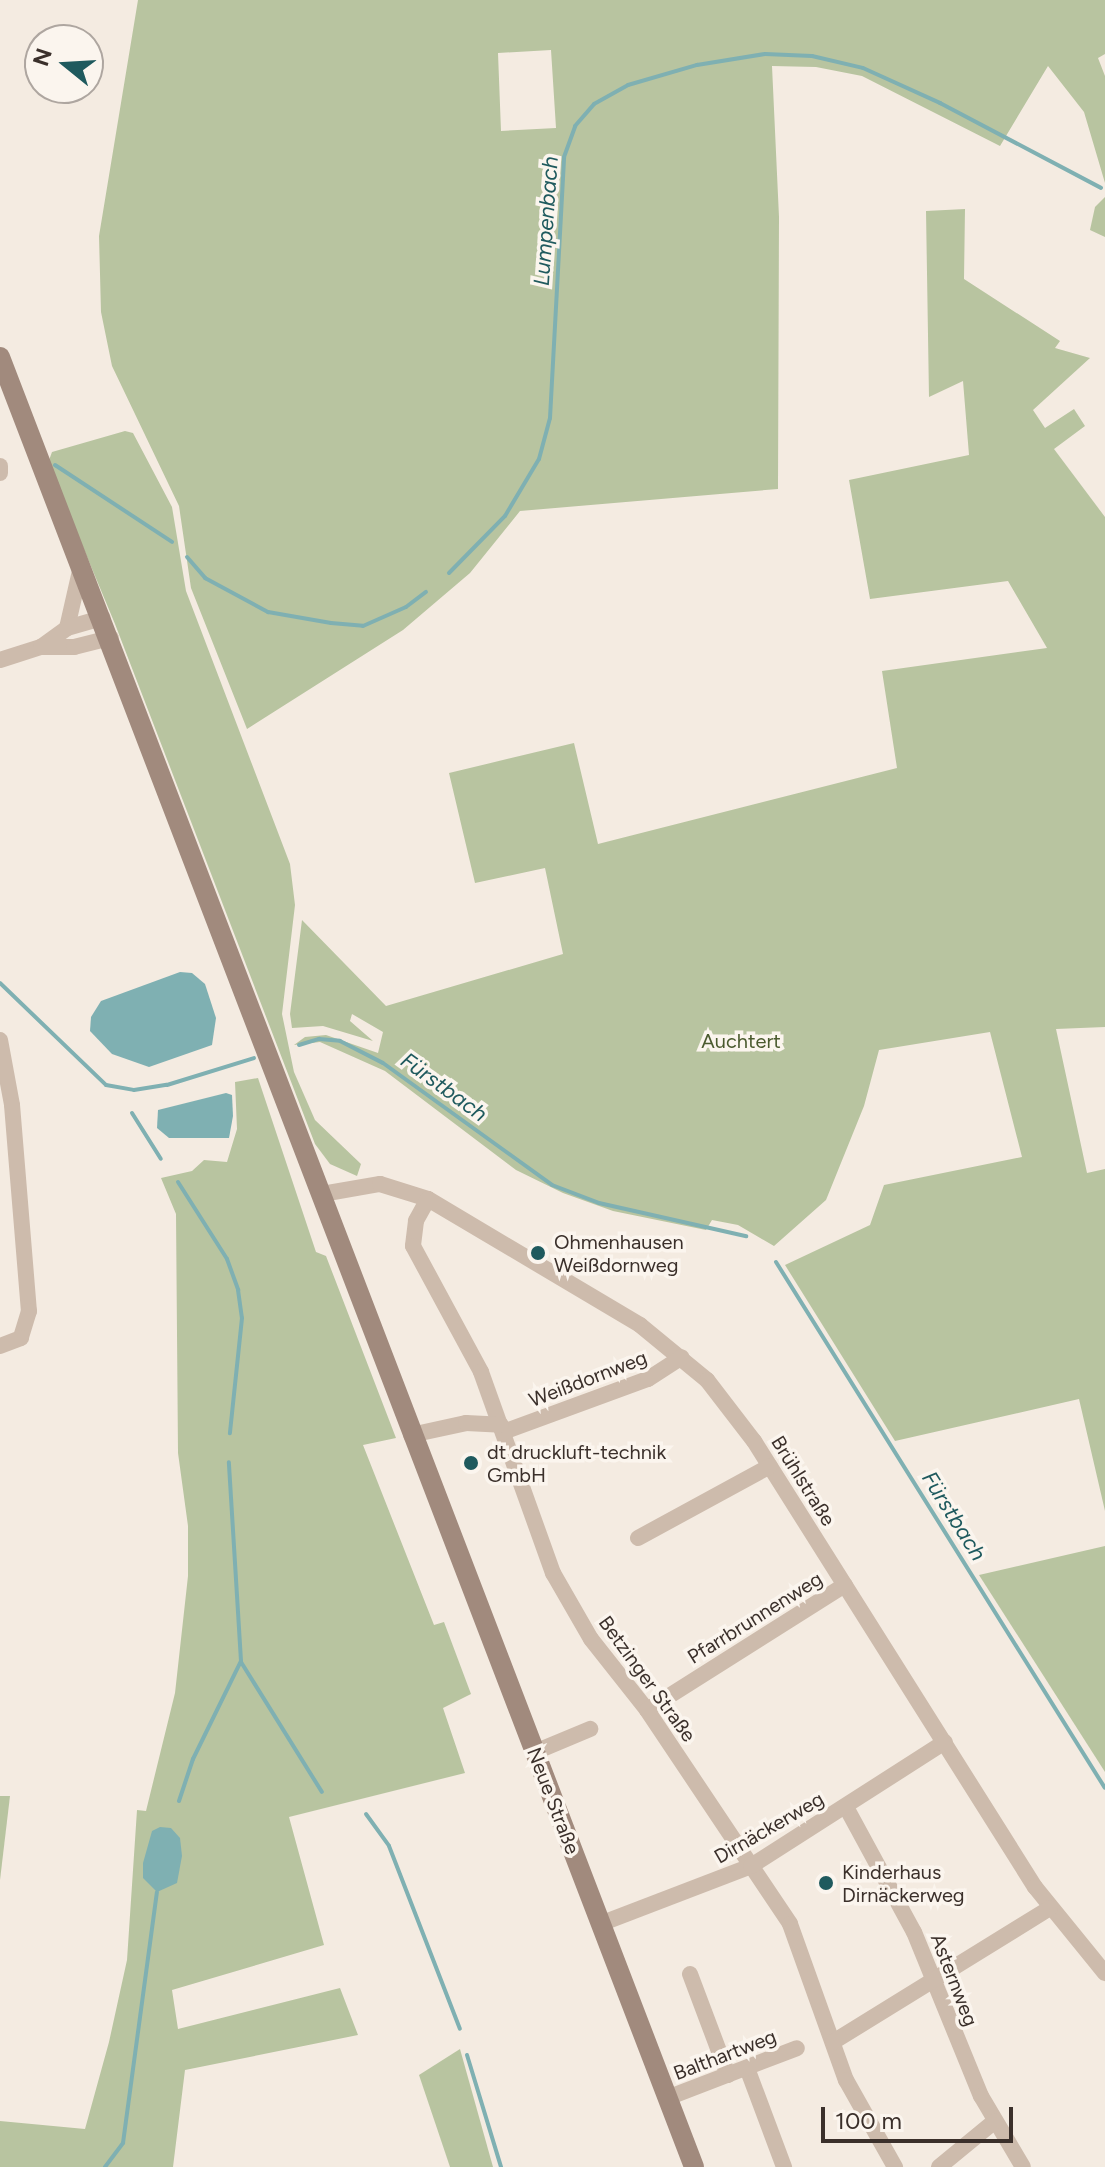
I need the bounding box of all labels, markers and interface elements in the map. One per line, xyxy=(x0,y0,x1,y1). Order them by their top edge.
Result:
north arrow xyxy=(24,24,104,104)
text: N xyxy=(27,45,58,69)
water label: Lumpenbach xyxy=(528,155,564,287)
park label: Auchtert xyxy=(701,1029,781,1053)
water label: Fürstbach xyxy=(396,1047,492,1127)
place label: Ohmenhausen Weißdornweg xyxy=(554,1230,684,1277)
marker: Ohmenhausen Weißdornweg xyxy=(529,1244,547,1262)
street label: Weißdornweg xyxy=(526,1346,650,1412)
street label: Brühlstraße xyxy=(766,1432,840,1530)
place label: dt druckluft-technik GmbH xyxy=(487,1440,666,1487)
marker: dt druckluft-technik GmbH xyxy=(462,1454,480,1472)
water label: Fürstbach xyxy=(916,1466,992,1566)
street label: Pfarrbrunnenweg xyxy=(683,1567,827,1669)
street label: Betzinger Straße xyxy=(593,1611,701,1747)
street label: Neue Straße xyxy=(522,1744,584,1858)
street label: Dirnäckerweg xyxy=(710,1787,828,1869)
place label: Kinderhaus Dirnäckerweg xyxy=(842,1860,965,1907)
marker: Kinderhaus Dirnäckerweg xyxy=(817,1874,835,1892)
street label: Asternweg xyxy=(925,1930,983,2030)
street label: Balthartweg xyxy=(670,2024,780,2086)
scale bar xyxy=(825,2091,1017,2141)
text: 100 m xyxy=(835,2106,902,2135)

